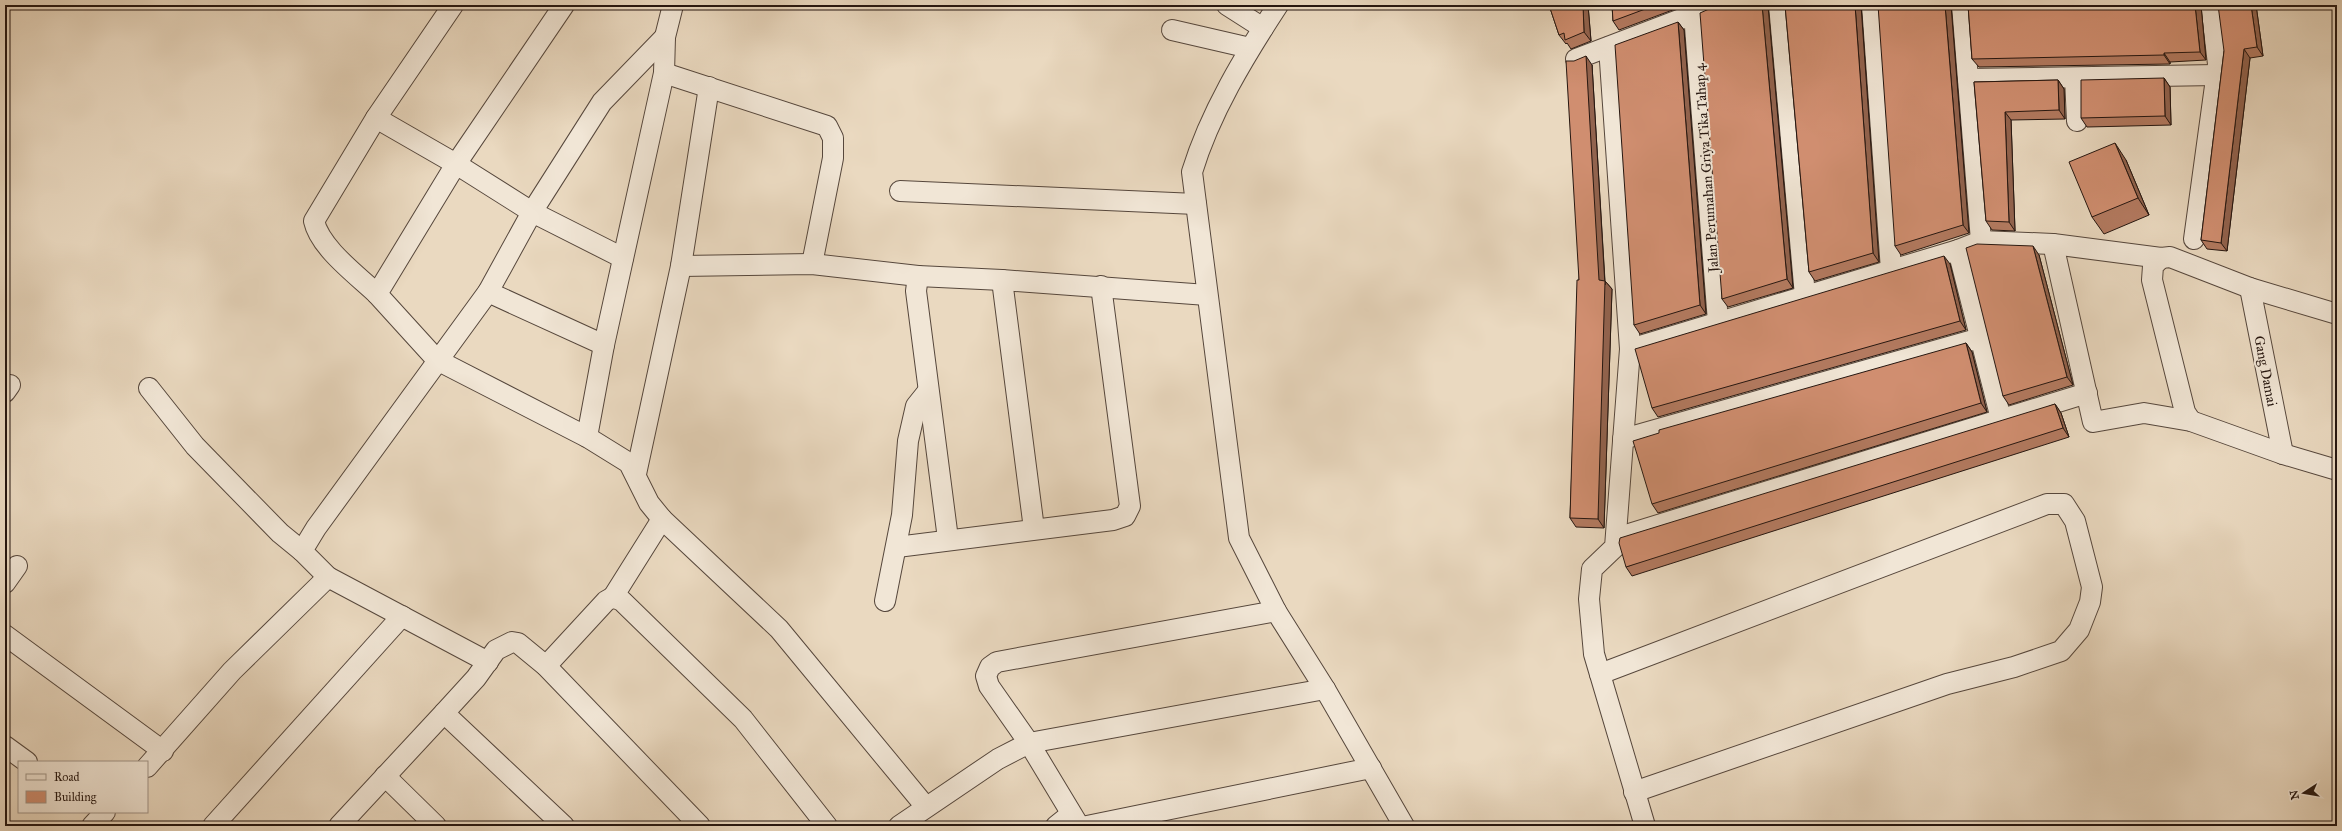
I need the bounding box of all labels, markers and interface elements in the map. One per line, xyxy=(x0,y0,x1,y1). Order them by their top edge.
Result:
street label: Jalan Perumahan Griya Tika Tahap 4 xyxy=(1691,62,1723,275)
street label: Gang Damai xyxy=(2250,334,2281,408)
legend xyxy=(18,761,148,813)
text: Road xyxy=(54,770,80,784)
north arrow xyxy=(2284,773,2324,813)
text: N xyxy=(2287,788,2302,801)
text: Building xyxy=(54,790,97,805)

